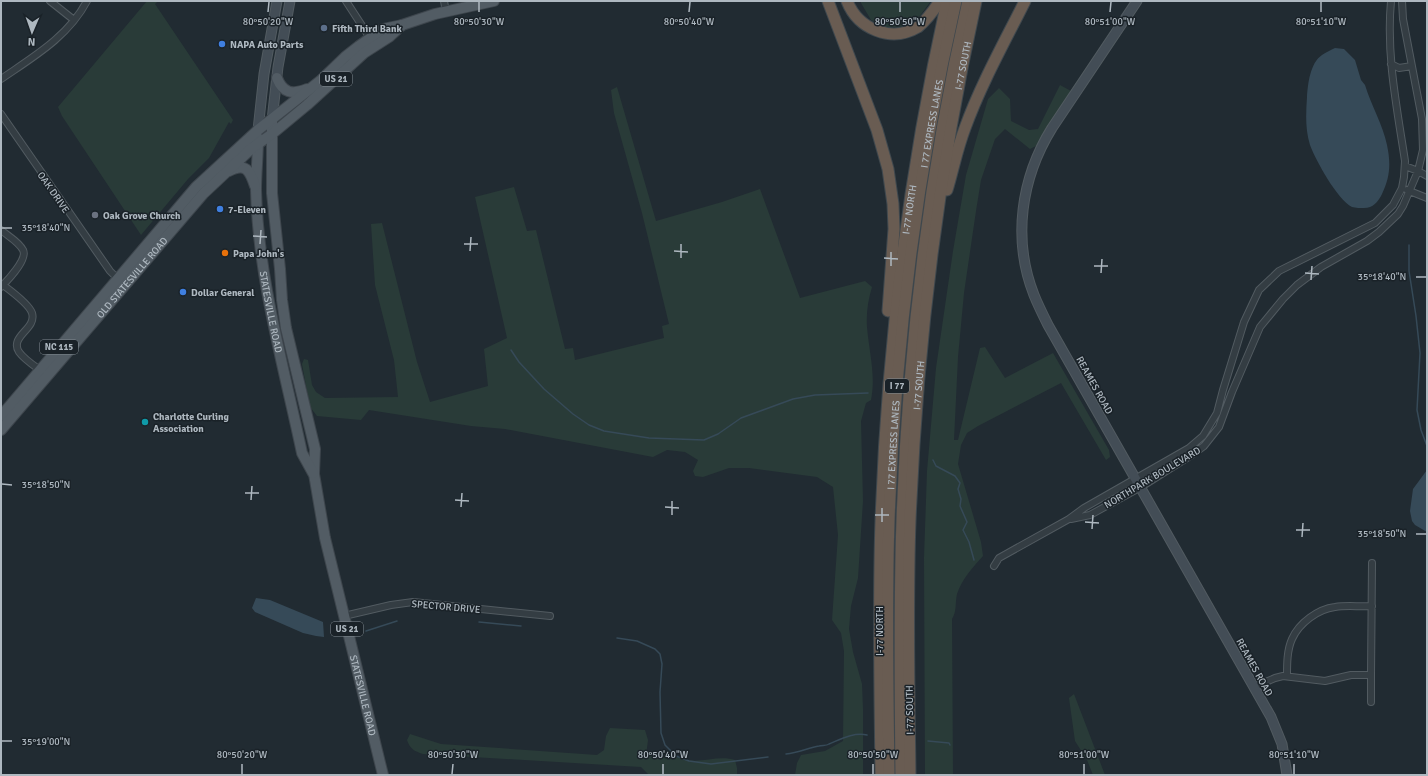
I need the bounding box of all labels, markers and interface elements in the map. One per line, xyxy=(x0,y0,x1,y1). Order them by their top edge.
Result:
north arrow xyxy=(12,12,52,52)
text: 80°50'20"W xyxy=(243,16,294,28)
text: 80°50'30"W xyxy=(454,16,505,28)
text: 80°50'40"W xyxy=(664,16,715,28)
text: 80°50'50"W xyxy=(875,16,926,28)
text: 80°51'00"W xyxy=(1085,16,1136,28)
text: 80°51'10"W xyxy=(1296,16,1347,28)
marker: Fifth Third Bank xyxy=(319,23,329,33)
place label: Fifth Third Bank xyxy=(332,23,402,35)
text: N xyxy=(28,35,36,48)
marker: NAPA Auto Parts xyxy=(217,39,227,49)
place label: NAPA Auto Parts xyxy=(230,39,304,51)
street label: I-77 SOUTH xyxy=(953,40,974,91)
road number: US 21 xyxy=(320,72,352,86)
street label: I 77 EXPRESS LANES xyxy=(919,78,946,169)
street label: OAK DRIVE xyxy=(35,170,72,216)
street label: I-77 NORTH xyxy=(900,184,919,235)
marker: 7-Eleven xyxy=(215,204,225,214)
place label: 7-Eleven xyxy=(228,204,266,216)
marker: Oak Grove Church xyxy=(90,210,100,220)
place label: Oak Grove Church xyxy=(103,210,181,222)
text: 35°18'40"N xyxy=(22,222,70,234)
street label: OLD STATESVILLE ROAD xyxy=(94,235,171,321)
marker: Papa John's xyxy=(220,248,230,258)
place label: Papa John's xyxy=(233,248,285,260)
street label: STATESVILLE ROAD xyxy=(257,270,284,354)
text: 35°18'40"N xyxy=(1358,271,1406,283)
marker: Dollar General xyxy=(178,287,188,297)
place label: Dollar General xyxy=(191,287,254,299)
road number: NC 115 xyxy=(40,340,78,354)
street label: REAMES ROAD xyxy=(1073,355,1115,416)
street label: I-77 SOUTH xyxy=(911,360,927,410)
road number: I 77 xyxy=(885,379,909,393)
street label: I 77 EXPRESS LANES xyxy=(885,400,903,490)
place label: Charlotte Curling Association xyxy=(153,411,229,435)
marker: Charlotte Curling Association xyxy=(140,417,150,427)
street label: NORTHPARK BOULEVARD xyxy=(1102,444,1203,511)
text: 35°18'50"N xyxy=(22,479,70,491)
text: 35°18'50"N xyxy=(1358,528,1406,540)
street label: SPECTOR DRIVE xyxy=(411,598,481,616)
street label: I-77 NORTH xyxy=(874,606,886,656)
road number: US 21 xyxy=(331,622,363,636)
street label: REAMES ROAD xyxy=(1233,637,1275,698)
street label: STATESVILLE ROAD xyxy=(347,654,378,737)
street label: I-77 SOUTH xyxy=(904,685,916,735)
text: 35°19'00"N xyxy=(22,736,70,748)
text: 80°50'20"W xyxy=(217,749,268,761)
text: 80°50'30"W xyxy=(428,749,479,761)
text: 80°50'40"W xyxy=(638,749,689,761)
text: 80°50'50"W xyxy=(848,749,899,761)
text: 80°51'00"W xyxy=(1059,749,1110,761)
text: 80°51'10"W xyxy=(1269,749,1320,761)

